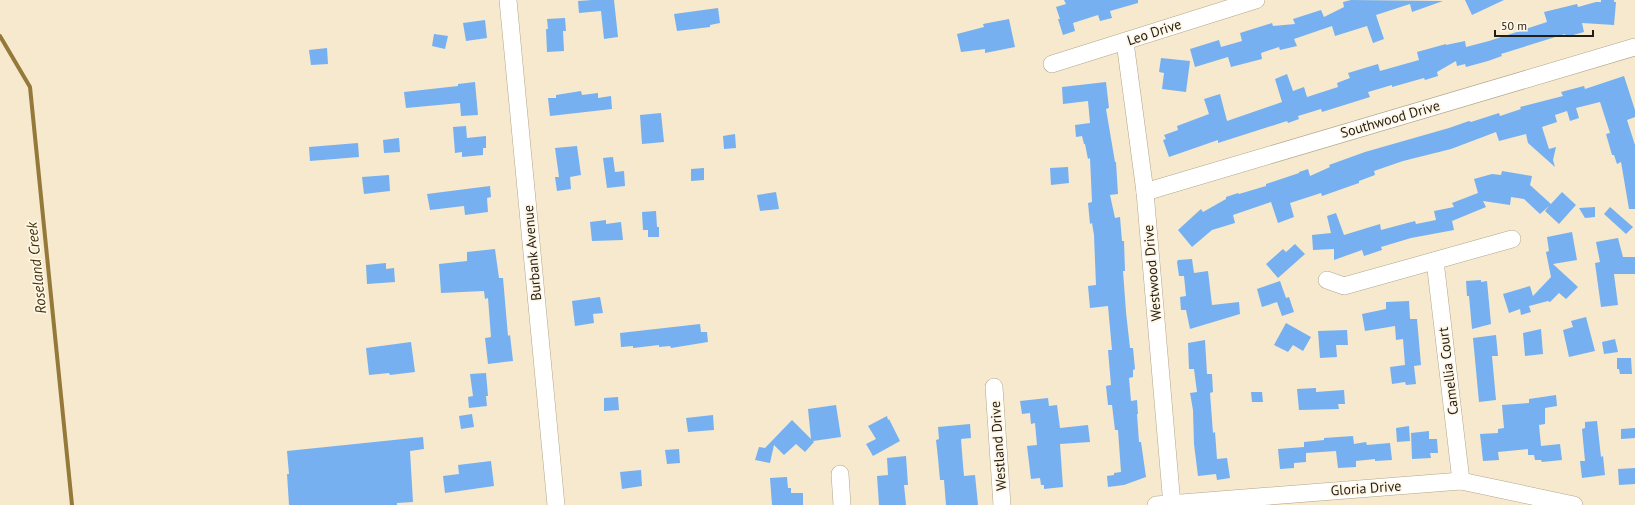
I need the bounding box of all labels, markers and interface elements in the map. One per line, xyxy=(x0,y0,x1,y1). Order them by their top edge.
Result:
scale bar xyxy=(1495,12,1593,38)
street label: Leo Drive xyxy=(1125,15,1183,49)
text: 50 m xyxy=(1501,18,1527,33)
street label: Southwood Drive xyxy=(1338,96,1442,142)
street label: Burbank Avenue xyxy=(519,204,545,302)
water label: Roseland Creek xyxy=(22,220,50,315)
street label: Westwood Drive xyxy=(1139,224,1165,322)
street label: Camellia Court xyxy=(1434,326,1462,416)
street label: Westland Drive xyxy=(986,400,1010,492)
street label: Gloria Drive xyxy=(1330,477,1402,499)

